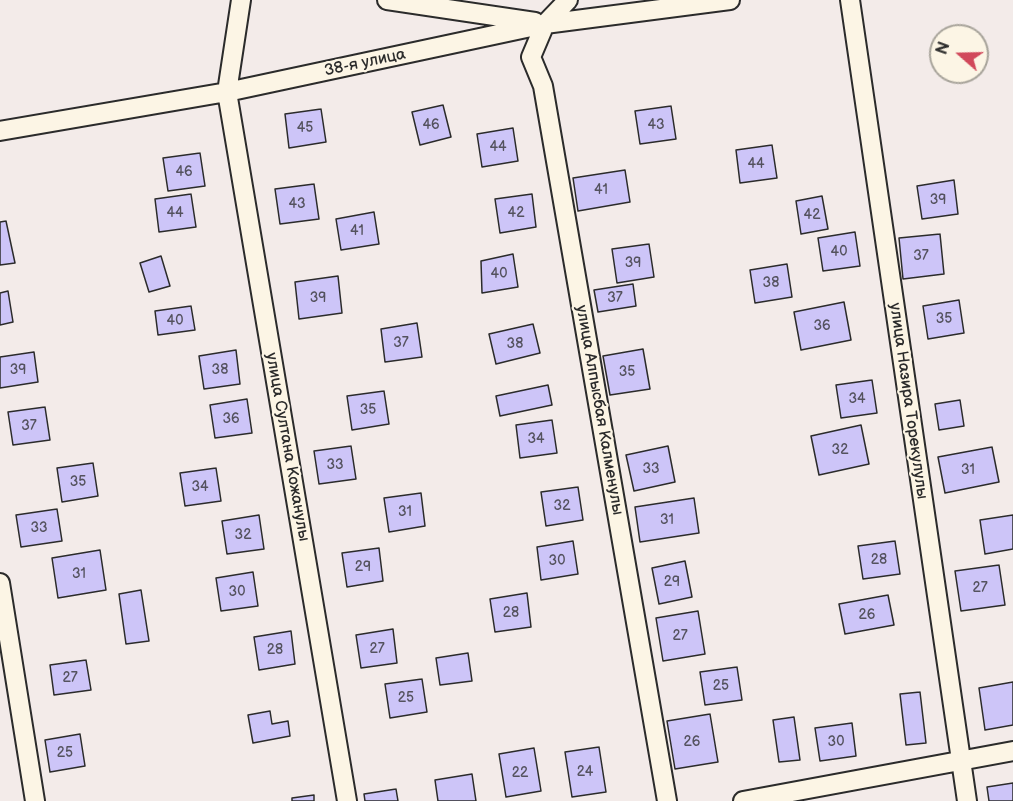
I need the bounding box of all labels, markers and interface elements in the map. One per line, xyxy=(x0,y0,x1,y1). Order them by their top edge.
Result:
north arrow xyxy=(929,24,989,84)
text: N xyxy=(933,39,954,57)
street label: 38-я улица xyxy=(323,45,407,81)
house number: 46 xyxy=(422,117,440,133)
house number: 43 xyxy=(647,117,665,133)
house number: 45 xyxy=(297,120,313,136)
house number: 44 xyxy=(489,139,507,155)
house number: 44 xyxy=(747,156,765,172)
house number: 46 xyxy=(175,164,193,180)
house number: 41 xyxy=(594,182,608,198)
house number: 39 xyxy=(930,192,946,208)
house number: 43 xyxy=(288,196,306,212)
house number: 44 xyxy=(166,205,184,221)
house number: 42 xyxy=(508,205,524,221)
house number: 42 xyxy=(804,207,820,223)
house number: 41 xyxy=(350,223,364,239)
house number: 40 xyxy=(831,244,847,260)
house number: 37 xyxy=(913,248,929,264)
house number: 39 xyxy=(625,255,641,271)
house number: 40 xyxy=(491,266,507,282)
house number: 38 xyxy=(763,275,779,291)
house number: 39 xyxy=(310,290,326,306)
house number: 37 xyxy=(607,290,623,306)
street label: улица Назира Торекулулы xyxy=(885,302,931,500)
street label: улица Алпысбая Калменулы xyxy=(571,304,627,516)
house number: 35 xyxy=(936,311,952,327)
house number: 40 xyxy=(167,313,183,329)
house number: 36 xyxy=(813,318,831,334)
house number: 37 xyxy=(393,335,409,351)
house number: 38 xyxy=(507,336,523,352)
street label: улица Султана Кожанулы xyxy=(261,351,313,543)
house number: 39 xyxy=(10,362,26,378)
house number: 38 xyxy=(212,362,228,378)
house number: 35 xyxy=(619,364,635,380)
house number: 34 xyxy=(848,391,866,407)
house number: 35 xyxy=(360,402,376,418)
house number: 36 xyxy=(222,411,240,427)
house number: 37 xyxy=(21,418,37,434)
house number: 34 xyxy=(527,431,545,447)
house number: 32 xyxy=(832,442,848,458)
house number: 33 xyxy=(326,457,344,473)
house number: 33 xyxy=(642,461,660,477)
house number: 31 xyxy=(961,462,975,478)
house number: 35 xyxy=(70,474,86,490)
house number: 34 xyxy=(191,479,209,495)
house number: 32 xyxy=(554,498,570,514)
house number: 31 xyxy=(398,504,412,520)
house number: 31 xyxy=(660,512,674,528)
house number: 33 xyxy=(30,520,48,536)
house number: 32 xyxy=(235,527,251,543)
house number: 28 xyxy=(871,552,887,568)
house number: 30 xyxy=(549,553,565,569)
house number: 29 xyxy=(355,559,371,575)
house number: 31 xyxy=(72,566,86,582)
house number: 29 xyxy=(664,574,680,590)
house number: 27 xyxy=(972,580,988,596)
house number: 30 xyxy=(229,584,245,600)
house number: 28 xyxy=(503,605,519,621)
house number: 26 xyxy=(859,607,875,623)
house number: 27 xyxy=(672,628,688,644)
house number: 27 xyxy=(369,641,385,657)
house number: 28 xyxy=(267,642,283,658)
house number: 27 xyxy=(62,670,78,686)
house number: 25 xyxy=(713,678,729,694)
house number: 25 xyxy=(398,690,414,706)
house number: 26 xyxy=(684,734,700,750)
house number: 30 xyxy=(828,734,844,750)
house number: 25 xyxy=(57,745,73,761)
house number: 24 xyxy=(577,764,593,780)
house number: 22 xyxy=(512,765,528,781)

